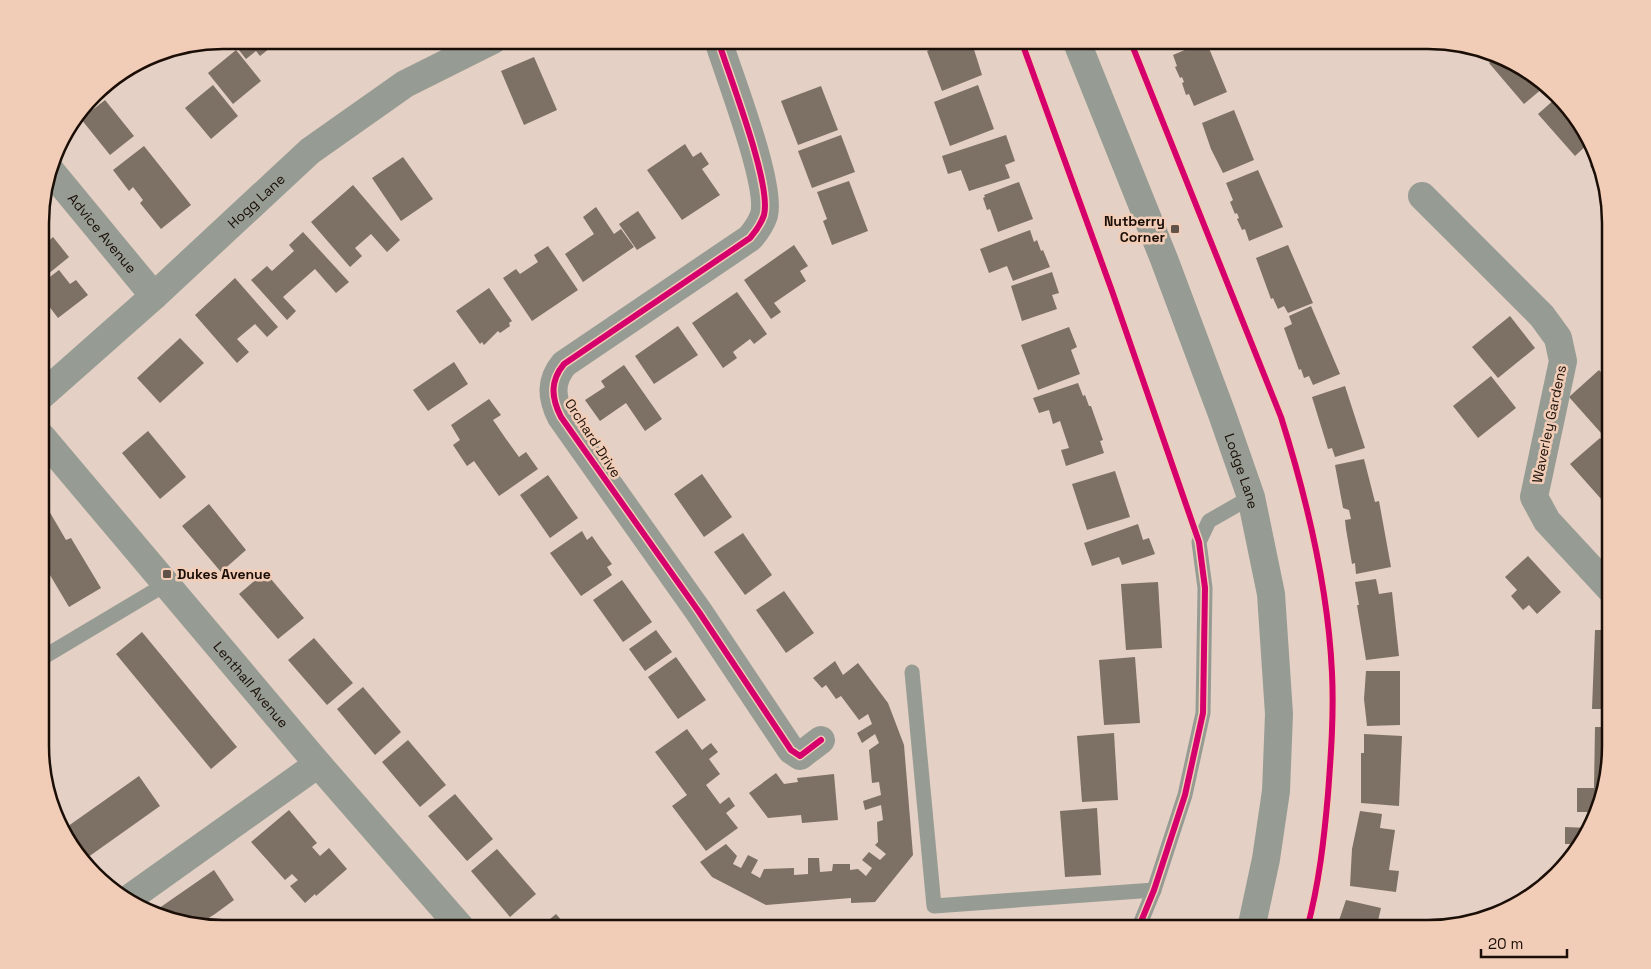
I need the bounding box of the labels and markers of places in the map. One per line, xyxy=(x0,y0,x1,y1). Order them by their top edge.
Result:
place label: Nutberry Corner xyxy=(1104,212,1165,246)
marker: Nutberry Corner xyxy=(1169,223,1181,235)
place label: Dukes Avenue xyxy=(177,565,271,583)
marker: Dukes Avenue xyxy=(161,568,173,580)

